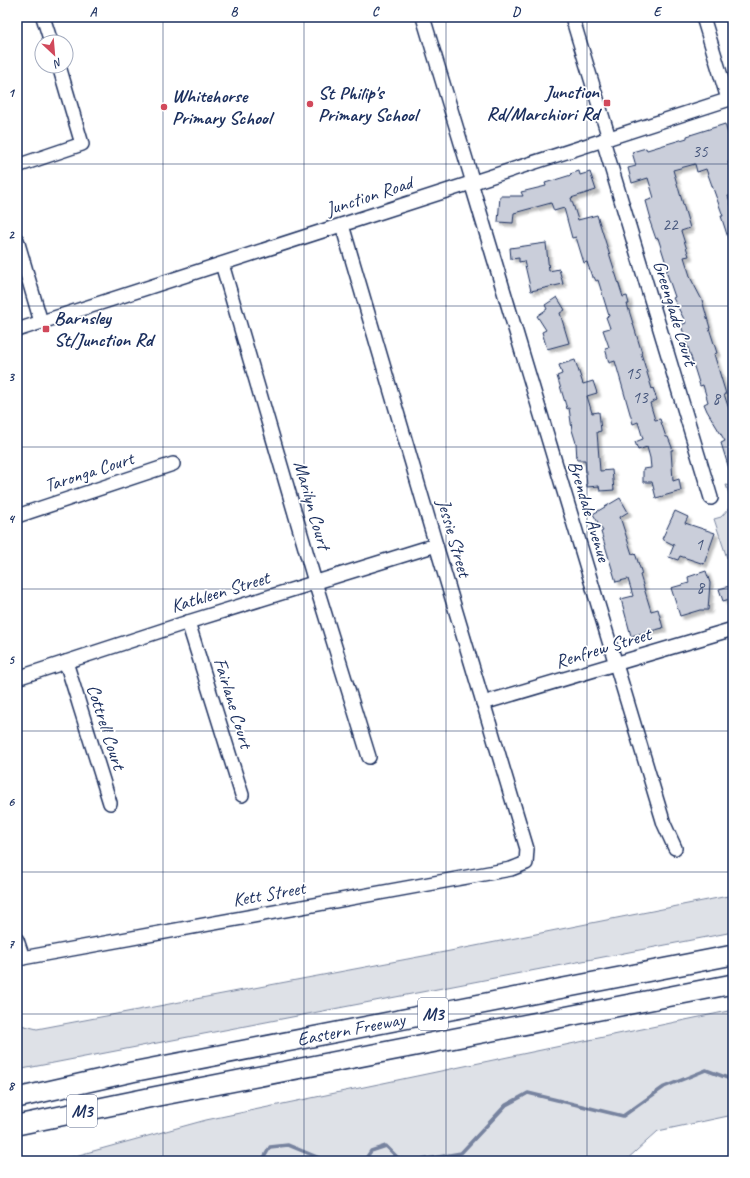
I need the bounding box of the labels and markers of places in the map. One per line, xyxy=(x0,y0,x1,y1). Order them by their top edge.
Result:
place label: Junction Rd/Marchiori Rd xyxy=(487,80,602,126)
place label: St Philip's Primary School xyxy=(318,81,421,127)
place label: Whitehorse Primary School xyxy=(172,84,275,130)
marker: Junction Rd/Marchiori Rd xyxy=(602,98,612,108)
marker: St Philip's Primary School xyxy=(305,99,315,109)
marker: Whitehorse Primary School xyxy=(159,102,169,112)
place label: Barnsley St/Junction Rd xyxy=(54,306,156,352)
marker: Barnsley St/Junction Rd xyxy=(41,324,51,334)

